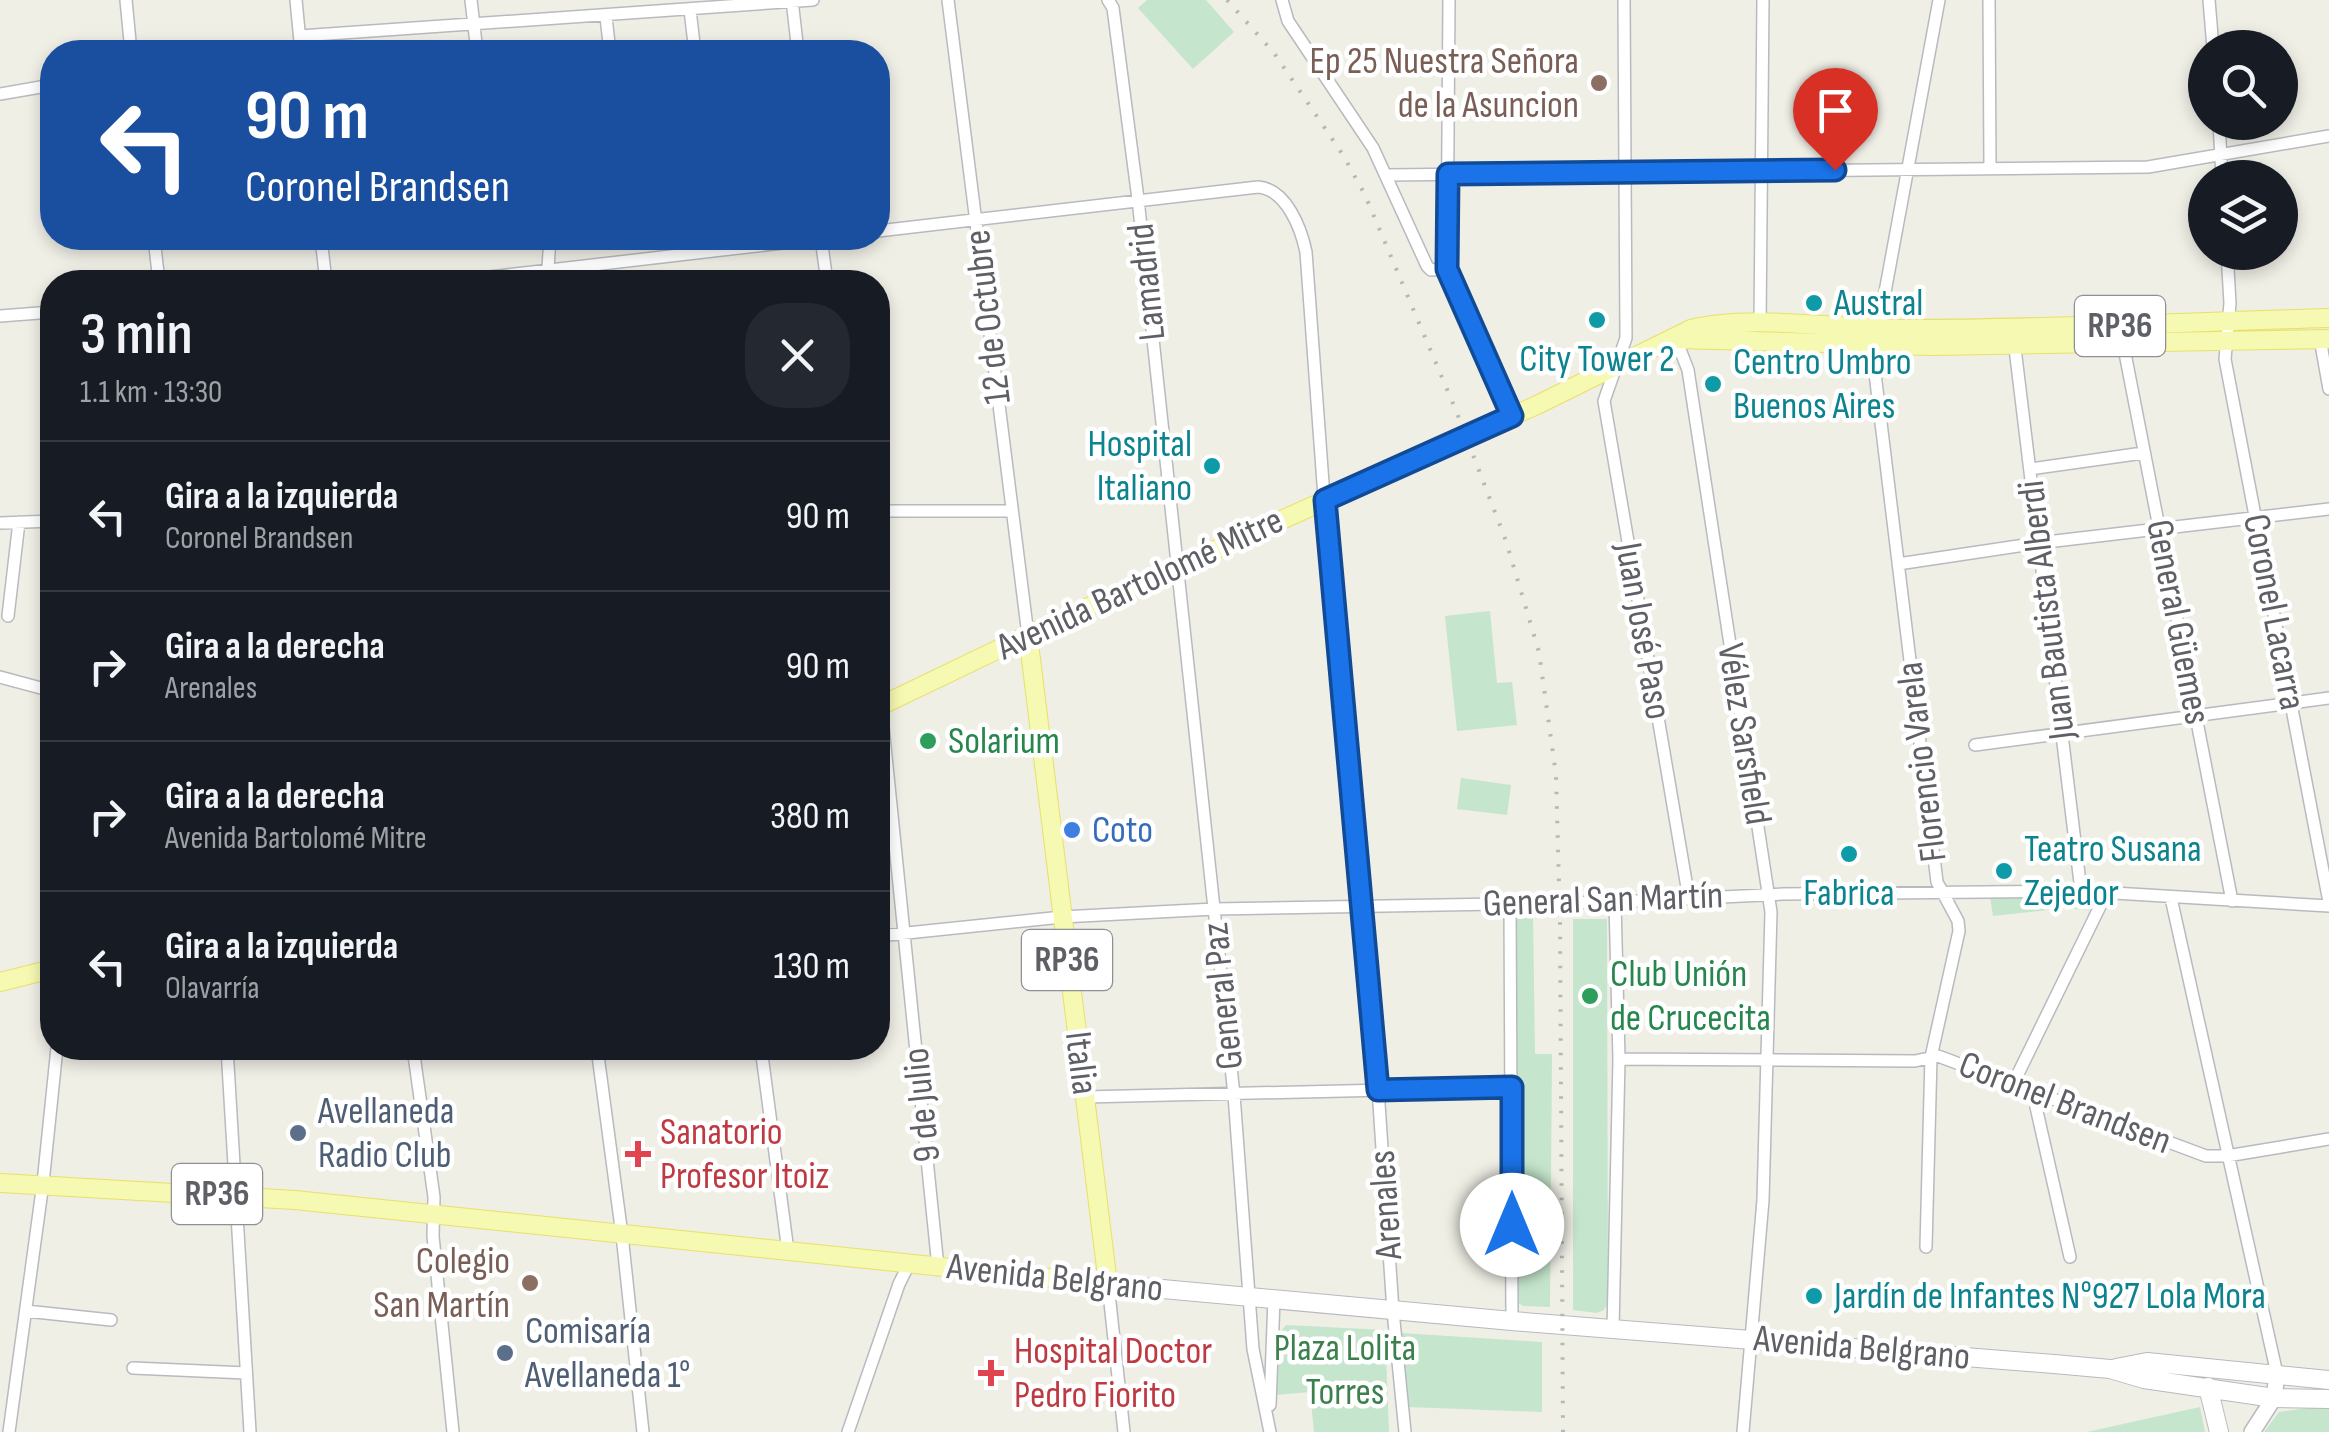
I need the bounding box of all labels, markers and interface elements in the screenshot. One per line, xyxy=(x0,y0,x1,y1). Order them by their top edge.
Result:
map controls xyxy=(2188,30,2298,270)
button: search xyxy=(2188,30,2298,140)
place label: Ep 25 Nuestra Señora de la Asuncion xyxy=(1309,39,1579,128)
pin xyxy=(1793,68,1878,171)
marker: Ep 25 Nuestra Señora de la Asuncion xyxy=(1588,72,1610,94)
text: 90 m xyxy=(245,75,369,159)
icon: left xyxy=(80,80,210,210)
icon: arrive xyxy=(1808,83,1863,138)
text: Coronel Brandsen xyxy=(245,160,510,215)
button: layers xyxy=(2188,160,2298,270)
street label: Lamadrid xyxy=(1118,221,1176,343)
street label: 12 de Octubre xyxy=(955,227,1021,407)
place label: Austral xyxy=(1833,281,1923,326)
marker: Austral xyxy=(1803,292,1825,314)
road number: RP36 xyxy=(2075,296,2165,356)
text: 3 min xyxy=(80,299,193,371)
button: close xyxy=(745,303,850,408)
marker: City Tower 2 xyxy=(1586,309,1608,331)
place label: City Tower 2 xyxy=(1519,337,1675,382)
place label: Centro Umbro Buenos Aires xyxy=(1733,340,1912,429)
text: 1.1 km · 13:30 xyxy=(80,373,222,412)
marker: Centro Umbro Buenos Aires xyxy=(1702,373,1724,395)
place label: Hospital Italiano xyxy=(1087,422,1192,511)
marker: Hospital Italiano xyxy=(1201,455,1223,477)
text: Gira a la izquierda xyxy=(165,474,398,519)
street label: Juan Bautista Alberdi xyxy=(2009,478,2085,743)
icon: left xyxy=(80,489,135,544)
text: 90 m xyxy=(786,494,850,539)
street label: Avenida Bartolomé Mitre xyxy=(989,498,1290,670)
street label: Coronel Lacarra xyxy=(2233,510,2315,714)
street label: General Güemes xyxy=(2136,516,2220,728)
text: Coronel Brandsen xyxy=(165,519,353,558)
street label: Juan José Paso xyxy=(1605,538,1681,723)
text: Gira a la derecha xyxy=(165,624,385,669)
icon: right xyxy=(80,639,135,694)
street label: Vélez Sarsfield xyxy=(1707,640,1781,828)
text: 90 m xyxy=(786,644,850,689)
street label: Florencio Varela xyxy=(1887,659,1957,865)
text: Arenales xyxy=(165,669,257,708)
place label: Solarium xyxy=(948,719,1060,764)
marker: Solarium xyxy=(917,730,939,752)
text: Gira a la derecha xyxy=(165,774,385,819)
icon: right xyxy=(80,789,135,844)
text: 380 m xyxy=(770,794,850,839)
place label: Coto xyxy=(1092,808,1153,853)
text: Avenida Bartolomé Mitre xyxy=(165,819,427,858)
marker: Coto xyxy=(1061,819,1083,841)
place label: Teatro Susana Zejedor xyxy=(2024,827,2202,916)
marker: Fabrica xyxy=(1838,843,1860,865)
marker: Teatro Susana Zejedor xyxy=(1993,860,2015,882)
place label: Fabrica xyxy=(1803,871,1895,916)
street label: General San Martín xyxy=(1482,873,1724,927)
street label: General Paz xyxy=(1193,920,1253,1072)
text: Gira a la izquierda xyxy=(165,924,398,969)
road number: RP36 xyxy=(1022,930,1112,990)
icon: left xyxy=(80,939,135,994)
text: 130 m xyxy=(773,944,850,989)
place label: Club Unión de Crucecita xyxy=(1610,952,1771,1041)
text: Olavarría xyxy=(165,969,260,1008)
marker: Club Unión de Crucecita xyxy=(1579,985,1601,1007)
street label: Italia xyxy=(1055,1029,1107,1097)
street label: Coronel Brandsen xyxy=(1953,1042,2177,1164)
street label: 9 de Julio xyxy=(894,1046,950,1164)
place label: Avellaneda Radio Club xyxy=(317,1089,454,1178)
place label: Sanatorio Profesor Itoiz xyxy=(660,1110,829,1199)
marker: Avellaneda Radio Club xyxy=(287,1122,309,1144)
marker: Sanatorio Profesor Itoiz xyxy=(625,1141,651,1167)
street label: Arenales xyxy=(1360,1149,1412,1262)
road number: RP36 xyxy=(172,1164,262,1224)
position arrow xyxy=(1460,1173,1564,1277)
place label: Colegio San Martín xyxy=(373,1239,510,1328)
street label: Avenida Belgrano xyxy=(944,1244,1165,1312)
marker: Colegio San Martín xyxy=(519,1272,541,1294)
place label: Jardín de Infantes N°927 Lola Mora xyxy=(1833,1274,2266,1319)
marker: Jardín de Infantes N°927 Lola Mora xyxy=(1803,1285,1825,1307)
place label: Comisaría Avellaneda 1° xyxy=(524,1309,690,1398)
street label: Avenida Belgrano xyxy=(1751,1316,1972,1380)
park label: Plaza Lolita Torres xyxy=(1274,1326,1416,1415)
place label: Hospital Doctor Pedro Fiorito xyxy=(1014,1329,1212,1418)
marker: Comisaría Avellaneda 1° xyxy=(494,1342,516,1364)
marker: Hospital Doctor Pedro Fiorito xyxy=(978,1360,1004,1386)

